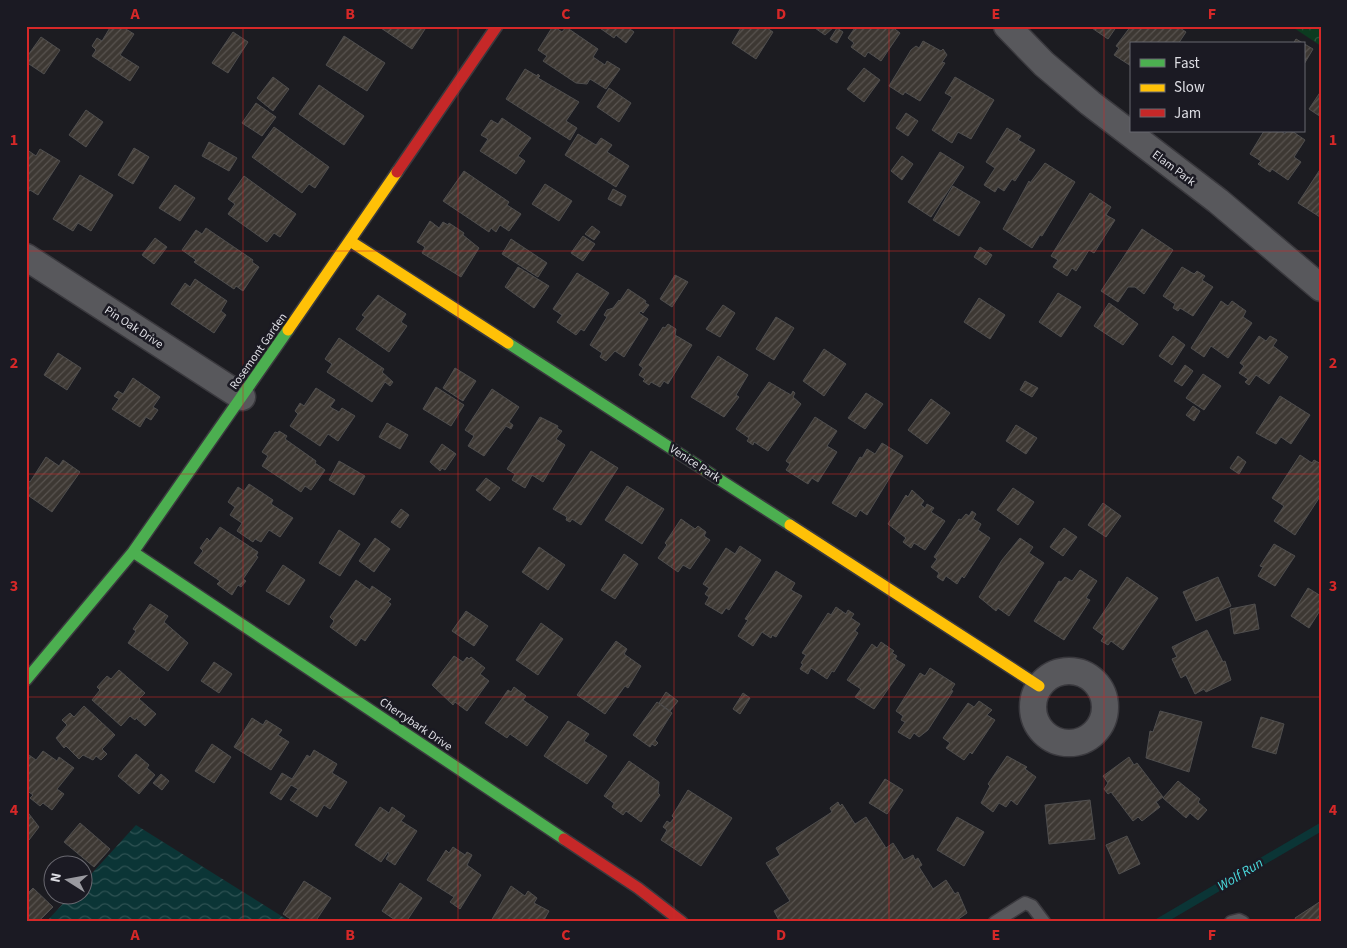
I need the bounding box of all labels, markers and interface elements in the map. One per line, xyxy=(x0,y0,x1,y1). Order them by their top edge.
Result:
text: A xyxy=(129,3,140,25)
text: B xyxy=(345,3,355,25)
text: C xyxy=(561,3,571,25)
text: D xyxy=(776,3,786,25)
text: E xyxy=(992,3,1000,25)
text: F xyxy=(1208,3,1216,25)
legend xyxy=(1130,42,1304,132)
text: Fast xyxy=(1174,53,1200,74)
text: Slow xyxy=(1174,77,1205,98)
text: Jam xyxy=(1174,103,1201,124)
text: 1 xyxy=(10,129,18,151)
text: 1 xyxy=(1329,129,1337,151)
street label: Elam Park xyxy=(1149,146,1199,190)
street label: Pin Oak Drive xyxy=(101,302,167,353)
street label: Rosemont Garden xyxy=(226,309,291,393)
text: 2 xyxy=(10,352,18,374)
text: 2 xyxy=(1329,352,1337,374)
street label: Venice Park xyxy=(666,441,724,486)
text: 3 xyxy=(10,575,18,597)
text: 3 xyxy=(1329,575,1337,597)
street label: Cherrybark Drive xyxy=(376,694,456,755)
text: 4 xyxy=(10,799,19,821)
text: 4 xyxy=(1329,799,1338,821)
water label: Wolf Run xyxy=(1214,853,1267,896)
north arrow xyxy=(42,856,92,906)
text: N xyxy=(46,871,67,884)
text: A xyxy=(129,924,140,946)
text: B xyxy=(345,924,355,946)
text: C xyxy=(561,924,571,946)
text: D xyxy=(776,924,786,946)
text: E xyxy=(992,924,1000,946)
text: F xyxy=(1208,924,1216,946)

